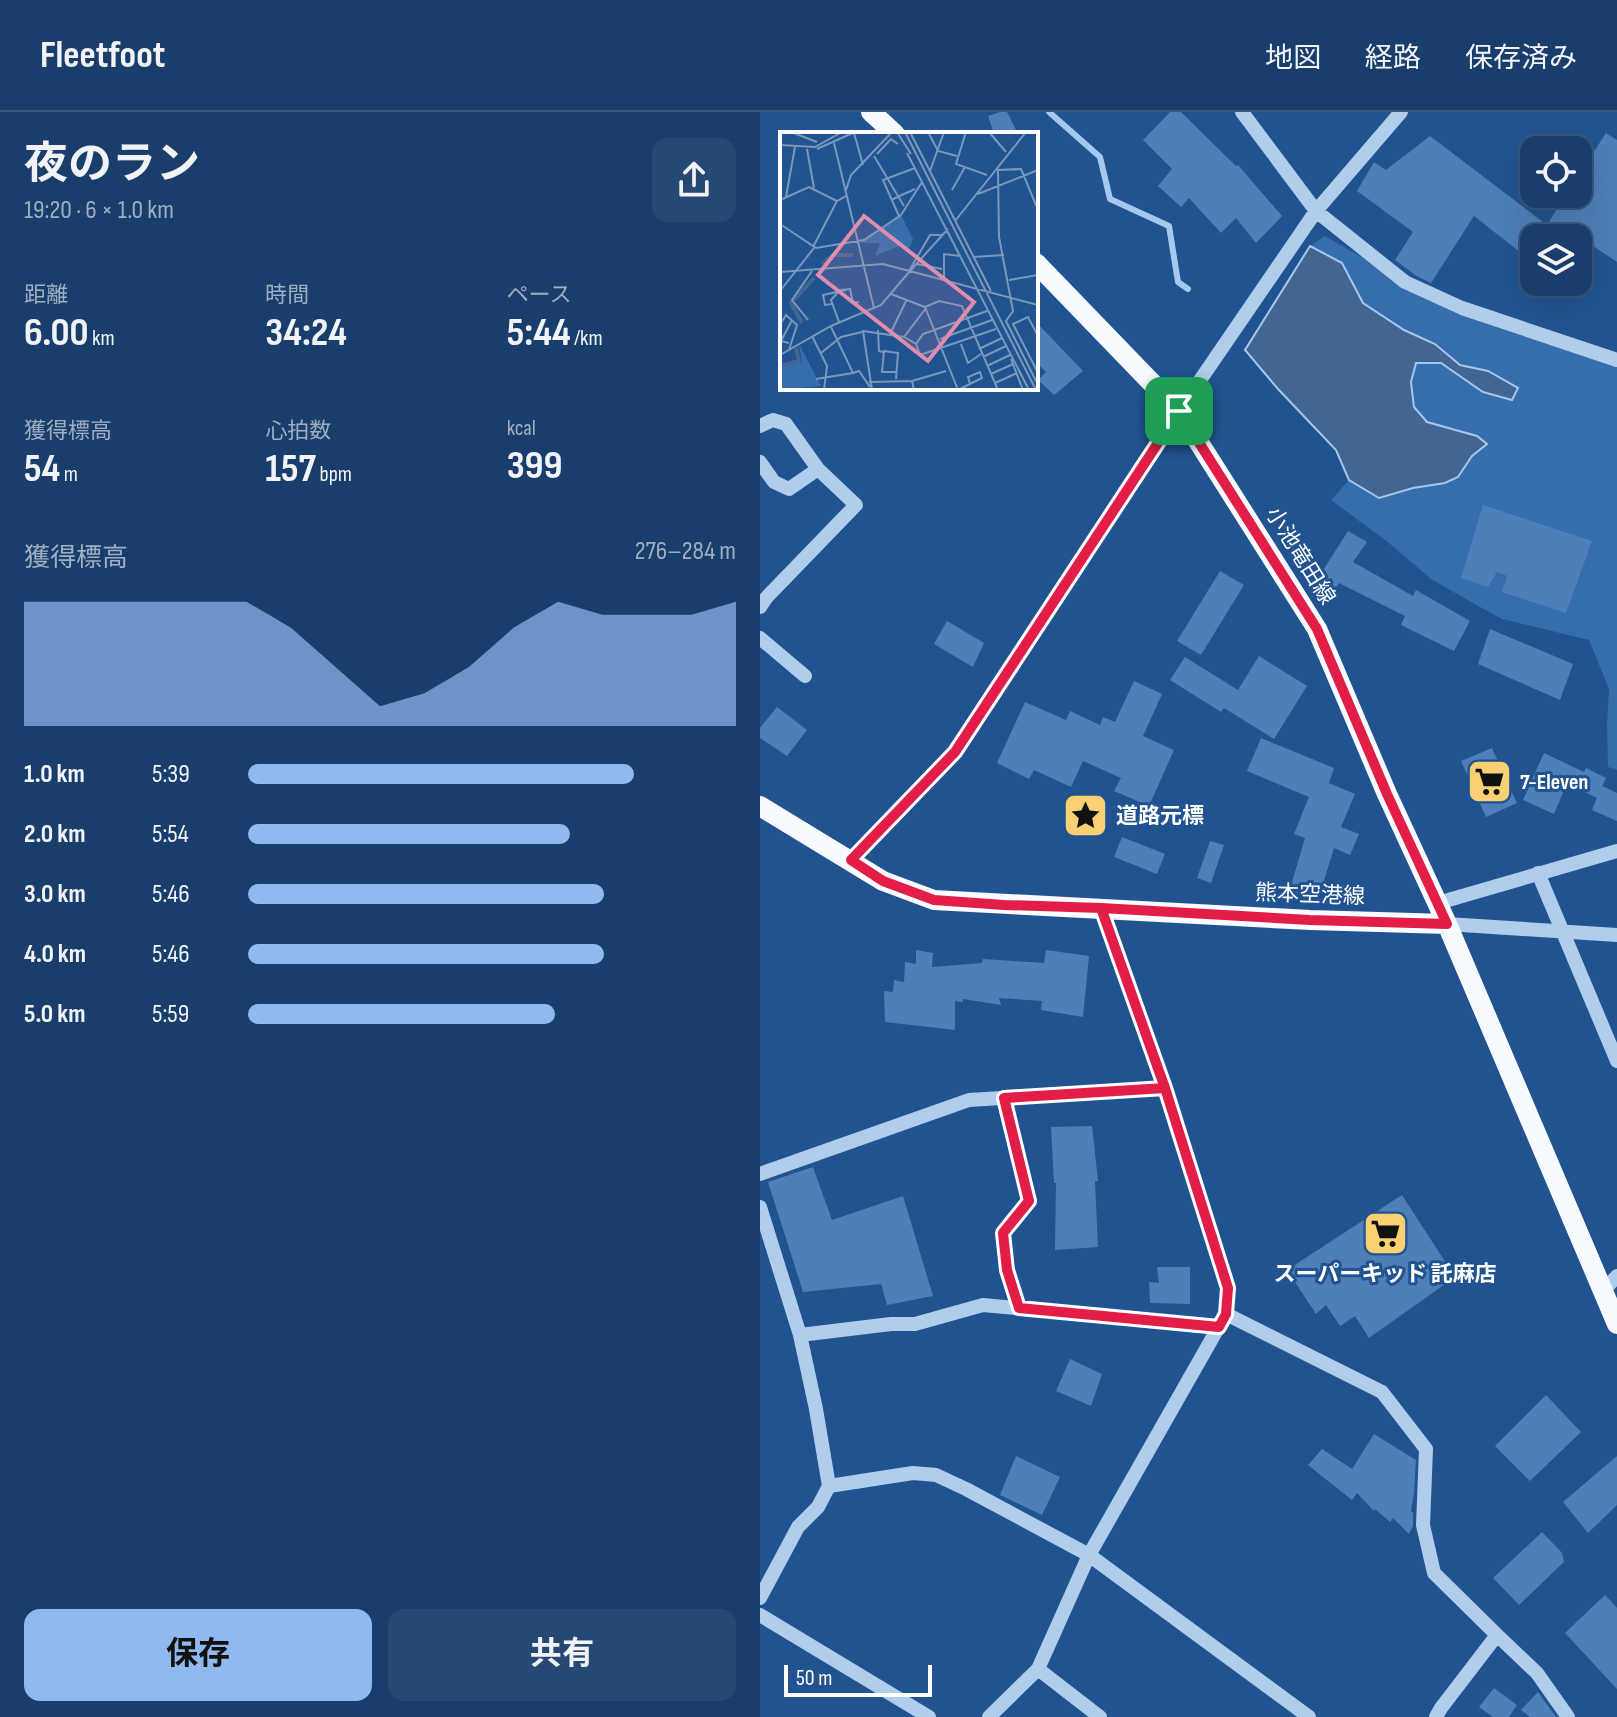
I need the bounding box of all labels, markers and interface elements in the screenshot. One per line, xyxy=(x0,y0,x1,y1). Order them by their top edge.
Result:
text: Fleetfoot xyxy=(40,33,165,78)
text: 地図 xyxy=(1265,42,1321,75)
text: 経路 xyxy=(1365,42,1421,75)
text: 保存済み xyxy=(1465,42,1577,75)
inset map xyxy=(780,132,1038,390)
map controls xyxy=(1520,136,1592,296)
button: locate xyxy=(1520,136,1592,208)
text: 夜のラン xyxy=(24,138,200,191)
button: share xyxy=(652,138,736,222)
text: 19:20 · 6 × 1.0 km xyxy=(24,195,174,226)
button: layers xyxy=(1520,224,1592,296)
text: 距離 xyxy=(24,282,68,309)
text: 時間 xyxy=(265,282,309,309)
text: ペース xyxy=(507,282,572,309)
text: 6.00 xyxy=(24,309,89,357)
text: 34:24 xyxy=(265,309,347,357)
text: 5:44 xyxy=(507,309,571,357)
text: km xyxy=(89,325,115,352)
text: /km xyxy=(571,325,603,352)
pin xyxy=(1145,377,1213,445)
icon: arrive xyxy=(1157,389,1201,433)
text: kcal xyxy=(507,415,536,442)
text: 獲得標高 xyxy=(24,418,112,445)
text: 心拍数 xyxy=(265,418,331,445)
text: 399 xyxy=(507,442,563,490)
text: 54 xyxy=(24,445,60,493)
text: 157 xyxy=(265,445,316,493)
text: m xyxy=(60,461,78,488)
text: bpm xyxy=(316,461,352,488)
street label: 小池竜田線 xyxy=(1259,502,1341,610)
text: 276–284 m xyxy=(635,536,736,567)
text: 獲得標高 xyxy=(24,543,128,574)
supermarket icon: 7-Eleven xyxy=(1465,758,1513,806)
text: 1.0 km xyxy=(24,759,85,790)
text: 5:39 xyxy=(152,759,190,790)
place label: 7-Eleven xyxy=(1520,769,1588,796)
place icon: 道路元標 xyxy=(1061,792,1109,840)
place label: 道路元標 xyxy=(1116,803,1204,830)
text: 2.0 km xyxy=(24,819,85,850)
text: 5:54 xyxy=(152,819,189,850)
text: 3.0 km xyxy=(24,879,86,910)
text: 5:46 xyxy=(152,879,190,910)
street label: 熊本空港線 xyxy=(1255,880,1365,910)
text: 4.0 km xyxy=(24,939,86,970)
text: 5:46 xyxy=(152,939,190,970)
text: 5.0 km xyxy=(24,999,85,1030)
text: 5:59 xyxy=(152,999,189,1030)
supermarket icon: スーパーキッド 託麻店 xyxy=(1361,1209,1409,1257)
place label: スーパーキッド 託麻店 xyxy=(1273,1261,1497,1288)
button: 保存 xyxy=(24,1609,372,1701)
button: 共有 xyxy=(388,1609,736,1701)
scale bar xyxy=(784,1661,932,1697)
text: 50 m xyxy=(796,1665,832,1692)

